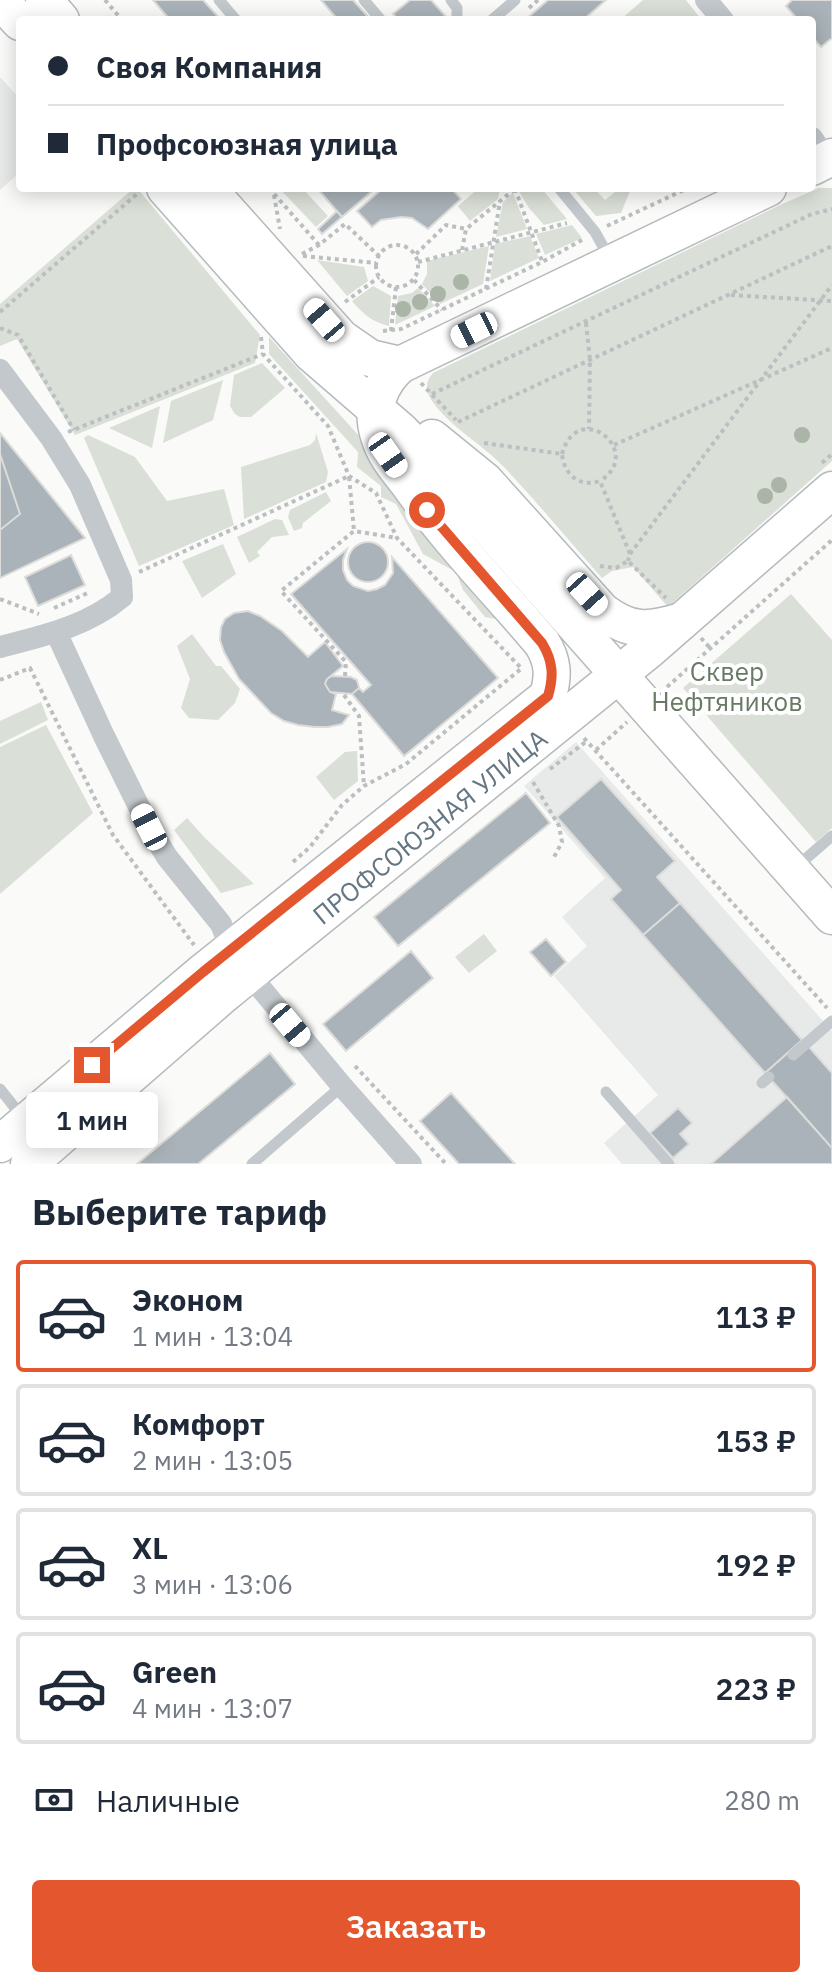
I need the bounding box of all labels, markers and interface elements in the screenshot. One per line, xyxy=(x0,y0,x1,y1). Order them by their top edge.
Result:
text: Своя Компания xyxy=(96,47,322,86)
text: Профсоюзная улица xyxy=(96,124,398,163)
car xyxy=(299,294,349,346)
car xyxy=(447,309,501,351)
car xyxy=(364,428,412,482)
route start xyxy=(409,492,445,528)
car xyxy=(562,568,612,620)
park label: Сквер Нефтяников xyxy=(651,654,803,718)
street label: ПРОФСОЮЗНАЯ УЛИЦА xyxy=(305,721,554,932)
car xyxy=(127,800,171,854)
car xyxy=(265,999,315,1051)
route end xyxy=(74,1047,110,1083)
callout: 1 мин xyxy=(26,1093,158,1149)
text: 1 мин xyxy=(56,1103,128,1137)
text: Выберите тариф xyxy=(32,1188,327,1235)
icon: car xyxy=(36,1280,108,1352)
text: Эконом xyxy=(132,1280,243,1319)
text: 113 ₽ xyxy=(715,1297,796,1336)
text: 1 мин · 13:04 xyxy=(132,1319,293,1353)
icon: car xyxy=(36,1404,108,1476)
text: Комфорт xyxy=(132,1404,265,1443)
text: 153 ₽ xyxy=(715,1421,796,1460)
text: 2 мин · 13:05 xyxy=(132,1443,293,1477)
icon: car xyxy=(36,1528,108,1600)
text: XL xyxy=(132,1528,168,1567)
text: 192 ₽ xyxy=(715,1545,796,1584)
text: 3 мин · 13:06 xyxy=(132,1567,293,1601)
icon: car xyxy=(36,1652,108,1724)
text: Green xyxy=(132,1652,217,1691)
text: 223 ₽ xyxy=(715,1669,796,1708)
text: 4 мин · 13:07 xyxy=(132,1691,293,1725)
icon: cash xyxy=(32,1778,76,1822)
text: Наличные xyxy=(96,1781,240,1820)
text: 280 m xyxy=(724,1783,800,1817)
button: Заказать xyxy=(32,1880,800,1972)

